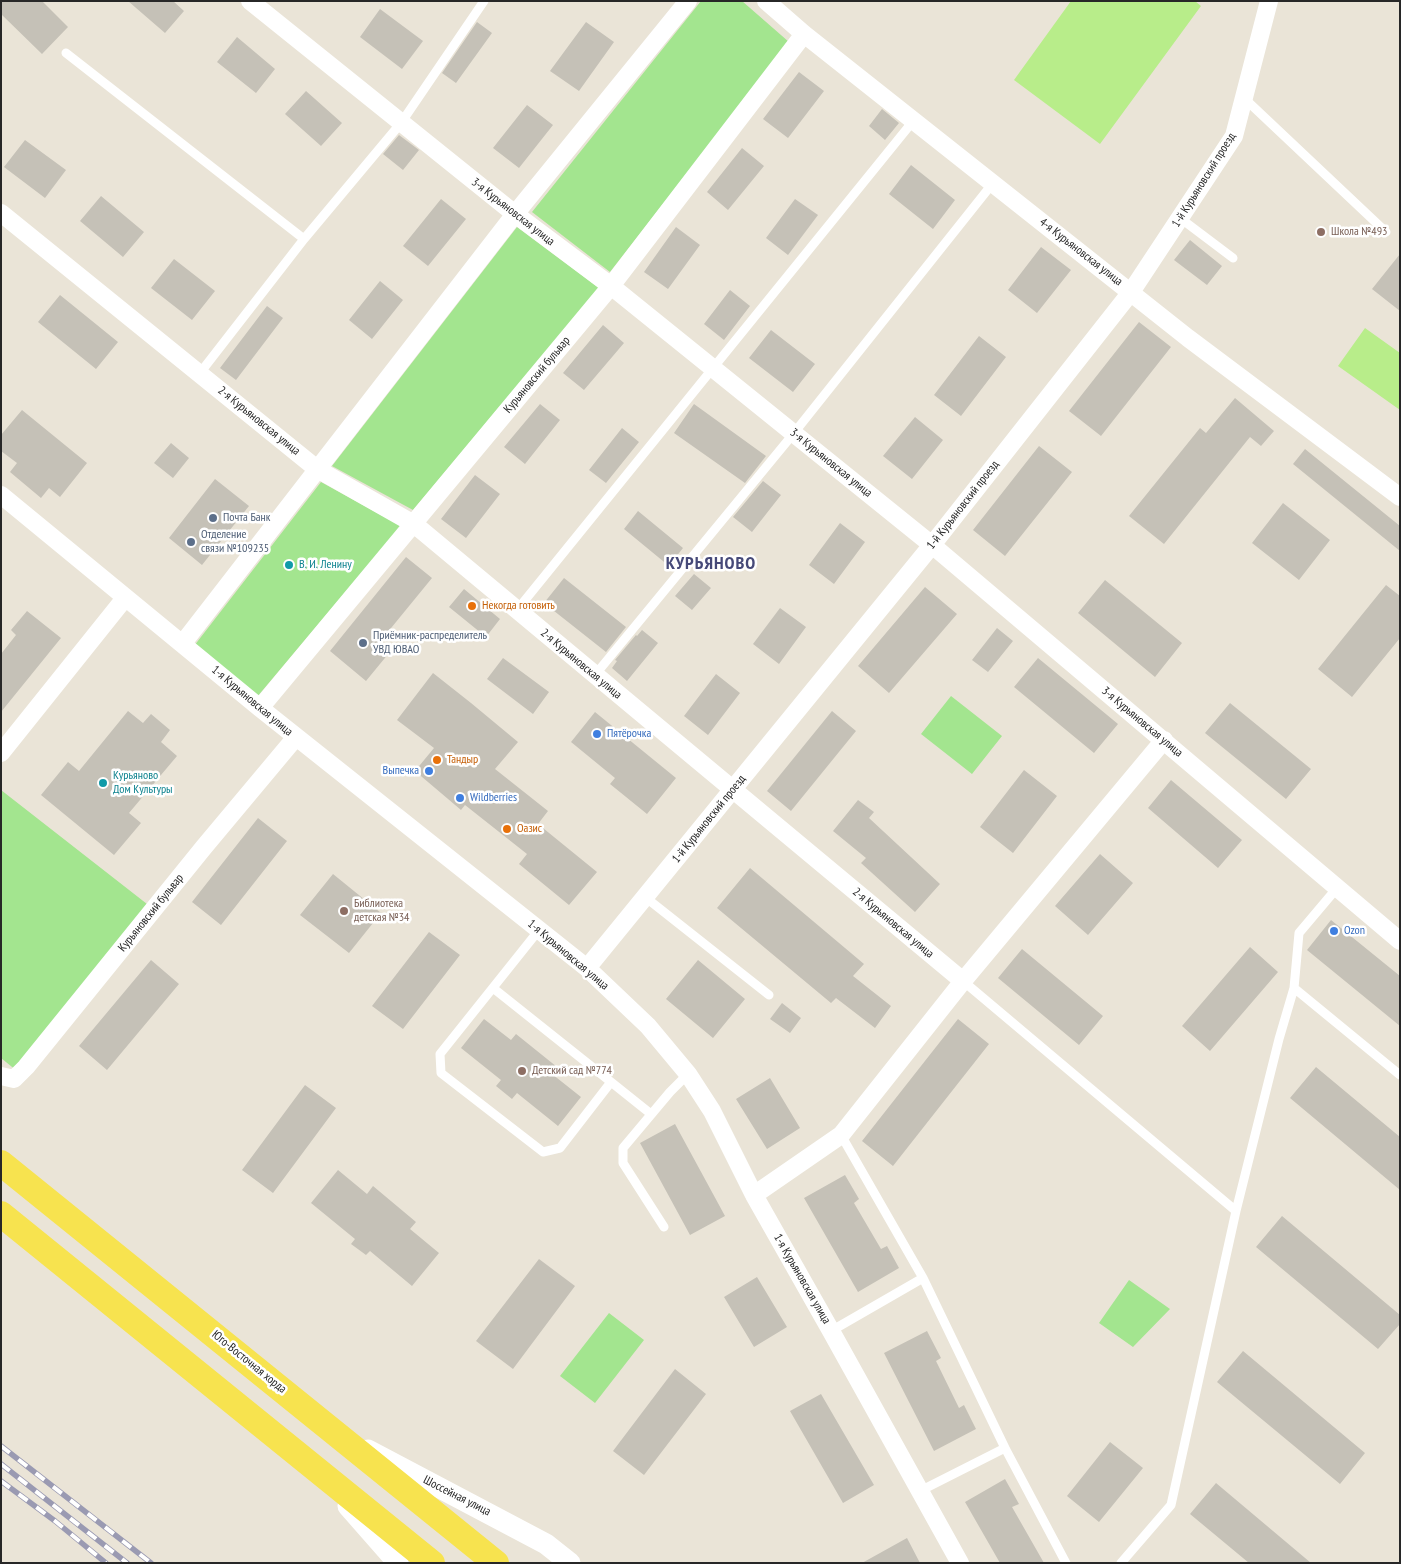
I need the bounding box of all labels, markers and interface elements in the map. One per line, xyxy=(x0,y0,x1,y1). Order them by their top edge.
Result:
street label: 1-й Курьяновский проезд xyxy=(1169,130,1239,230)
street label: 3-я Курьяновская улица xyxy=(469,175,557,249)
street label: 4-я Курьяновская улица xyxy=(1037,215,1125,289)
place label: Школа №493 xyxy=(1331,225,1387,239)
marker: Школа №493 xyxy=(1315,226,1327,238)
street label: Курьяновский бульвар xyxy=(501,334,573,416)
street label: 2-я Курьяновская улица xyxy=(215,383,303,459)
street label: 3-я Курьяновская улица xyxy=(787,425,875,501)
street label: 1-й Курьяновский проезд xyxy=(924,458,1002,552)
place label: Почта Банк xyxy=(223,511,270,525)
marker: Почта Банк xyxy=(207,512,219,524)
place label: Отделение связи №109235 xyxy=(201,528,269,556)
marker: Отделение связи №109235 xyxy=(185,536,197,548)
district label: КУРЬЯНОВО xyxy=(665,553,757,575)
place label: В. И. Ленину xyxy=(299,558,352,572)
marker: В. И. Ленину xyxy=(283,559,295,571)
place label: Некогда готовить xyxy=(482,599,555,613)
marker: Некогда готовить xyxy=(466,600,478,612)
street label: 2-я Курьяновская улица xyxy=(537,626,625,702)
place label: Приёмник-распределитель УВД ЮВАО xyxy=(373,629,487,657)
marker: Приёмник-распределитель УВД ЮВАО xyxy=(357,637,369,649)
street label: 1-я Курьяновская улица xyxy=(208,663,296,739)
street label: 3-я Курьяновская улица xyxy=(1098,684,1186,760)
place label: Пятёрочка xyxy=(607,727,651,741)
marker: Пятёрочка xyxy=(591,728,603,740)
place label: Тандыр xyxy=(447,753,478,767)
marker: Тандыр xyxy=(431,754,443,766)
place label: Выпечка xyxy=(383,764,419,778)
marker: Выпечка xyxy=(423,765,435,777)
place label: Курьяново Дом Культуры xyxy=(113,769,173,797)
street label: 1-й Курьяновский проезд xyxy=(669,772,749,866)
marker: Курьяново Дом Культуры xyxy=(97,777,109,789)
place label: Wildberries xyxy=(470,791,517,805)
marker: Wildberries xyxy=(454,792,466,804)
place label: Оазис xyxy=(517,822,542,836)
marker: Оазис xyxy=(501,823,513,835)
street label: Курьяновский бульвар xyxy=(115,871,187,955)
street label: 2-я Курьяновская улица xyxy=(849,885,937,961)
place label: Библиотека детская №34 xyxy=(354,897,410,925)
marker: Библиотека детская №34 xyxy=(338,905,350,917)
street label: 1-я Курьяновская улица xyxy=(524,917,612,993)
place label: Ozon xyxy=(1344,924,1365,938)
marker: Ozon xyxy=(1328,925,1340,937)
place label: Детский сад №774 xyxy=(532,1064,612,1078)
marker: Детский сад №774 xyxy=(516,1065,528,1077)
street label: 1-я Курьяновская улица xyxy=(770,1231,834,1327)
street label: Юго-Восточная хорда xyxy=(209,1328,289,1396)
street label: Шоссейная улица xyxy=(421,1473,493,1519)

